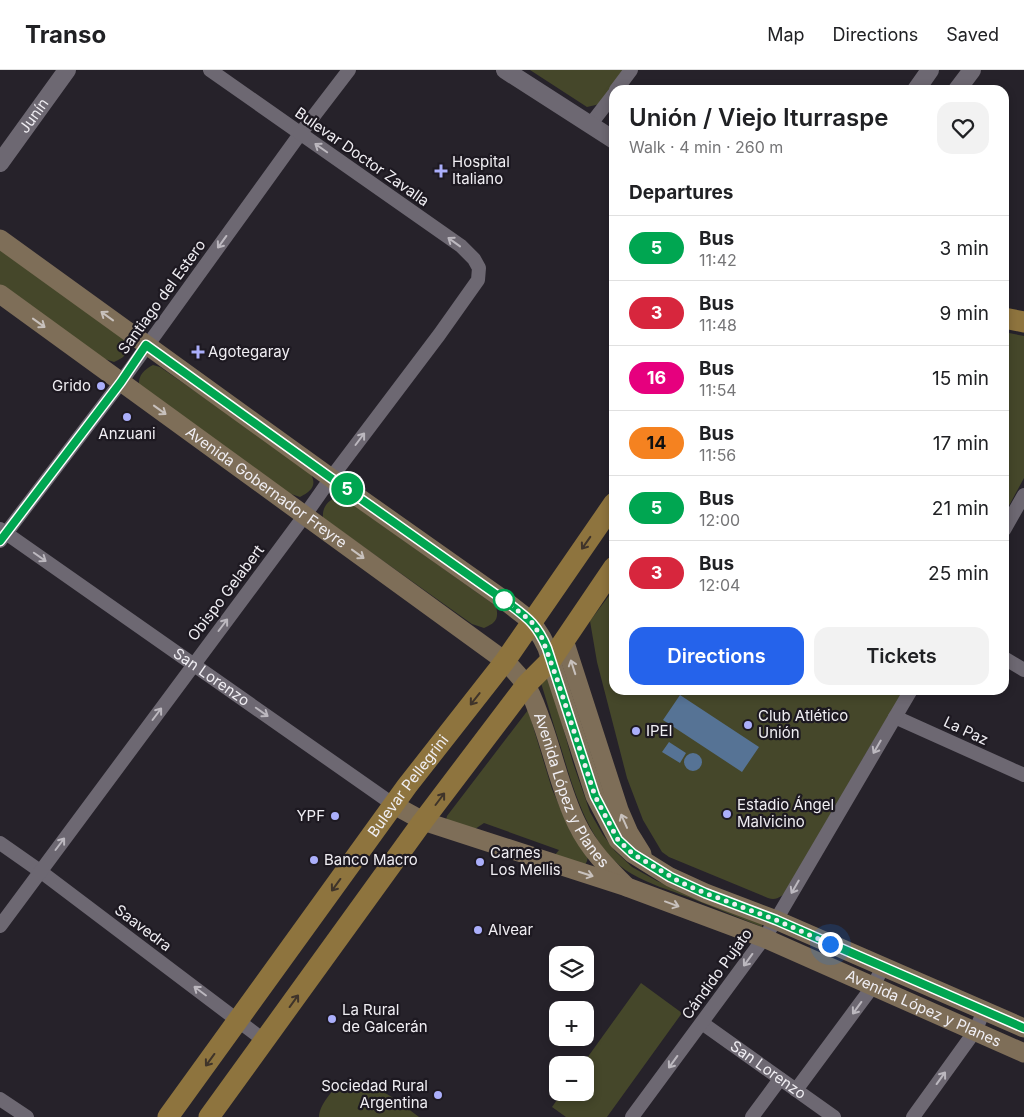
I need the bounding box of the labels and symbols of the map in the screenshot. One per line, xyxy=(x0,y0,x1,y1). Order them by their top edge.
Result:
street label: Junín xyxy=(14,94,53,137)
street label: Bulevar Doctor Zavalla xyxy=(291,103,433,210)
one-way arrow xyxy=(314,143,328,153)
place label: Hospital Italiano xyxy=(452,152,510,188)
marker: Hospital Italiano xyxy=(434,164,448,178)
one-way arrow xyxy=(217,235,227,249)
street label: Santiago del Estero xyxy=(114,236,210,358)
one-way arrow xyxy=(447,237,461,247)
one-way arrow xyxy=(101,311,114,322)
one-way arrow xyxy=(32,318,46,328)
place label: Agotegaray xyxy=(208,342,291,361)
marker: Agotegaray xyxy=(192,346,204,358)
place label: Grido xyxy=(52,376,91,395)
marker: Grido xyxy=(95,380,107,392)
one-way arrow xyxy=(153,405,167,415)
marker: Anzuani xyxy=(121,411,133,423)
street label: Avenida Gobernador Freyre xyxy=(182,422,351,552)
place label: Anzuani xyxy=(98,424,156,443)
one-way arrow xyxy=(355,433,366,446)
line badge: 5 xyxy=(331,473,363,505)
one-way arrow xyxy=(581,536,591,550)
street label: Obispo Gelabert xyxy=(183,541,268,644)
one-way arrow xyxy=(351,549,365,559)
one-way arrow xyxy=(33,552,47,562)
unlabelled marker xyxy=(493,589,515,611)
one-way arrow xyxy=(218,618,228,632)
street label: San Lorenzo xyxy=(170,643,253,710)
one-way arrow xyxy=(568,659,577,675)
one-way arrow xyxy=(470,692,480,706)
place label: Club Atlético Unión xyxy=(758,706,848,742)
one-way arrow xyxy=(152,707,162,721)
one-way arrow xyxy=(255,707,268,718)
street label: Avenida López y Planes xyxy=(530,710,614,871)
street label: La Paz xyxy=(941,712,992,749)
marker: Club Atlético Unión xyxy=(742,719,754,731)
place label: IPEI xyxy=(646,721,673,740)
marker: IPEI xyxy=(630,725,642,737)
street label: Bulevar Pellegrini xyxy=(363,731,452,841)
one-way arrow xyxy=(872,739,882,754)
one-way arrow xyxy=(435,793,446,806)
place label: Estadio Ángel Malvicino xyxy=(737,795,834,831)
place label: YPF xyxy=(296,806,325,825)
marker: Estadio Ángel Malvicino xyxy=(721,808,733,820)
marker: YPF xyxy=(329,810,341,822)
one-way arrow xyxy=(618,814,628,829)
one-way arrow xyxy=(55,837,65,851)
place label: Carnes Los Mellis xyxy=(490,843,561,879)
place label: Banco Macro xyxy=(324,850,418,869)
marker: Banco Macro xyxy=(308,854,320,866)
marker: Carnes Los Mellis xyxy=(474,856,486,868)
one-way arrow xyxy=(578,870,594,879)
one-way arrow xyxy=(331,878,341,892)
one-way arrow xyxy=(790,880,800,894)
street label: Saavedra xyxy=(111,900,176,955)
one-way arrow xyxy=(664,900,680,909)
place label: Alvear xyxy=(488,920,534,939)
marker: Alvear xyxy=(472,924,484,936)
street label: Cándido Pujato xyxy=(677,925,756,1023)
your location xyxy=(818,932,843,957)
one-way arrow xyxy=(742,953,753,966)
street label: Avenida López y Planes xyxy=(843,965,1004,1051)
one-way arrow xyxy=(193,986,207,996)
one-way arrow xyxy=(289,994,299,1008)
place label: La Rural de Galcerán xyxy=(342,1000,428,1036)
one-way arrow xyxy=(852,1001,862,1015)
marker: La Rural de Galcerán xyxy=(326,1013,338,1025)
street label: San Lorenzo xyxy=(727,1036,810,1103)
one-way arrow xyxy=(205,1053,215,1067)
one-way arrow xyxy=(668,1055,678,1069)
one-way arrow xyxy=(936,1072,947,1085)
place label: Sociedad Rural Argentina xyxy=(321,1076,428,1112)
marker: Sociedad Rural Argentina xyxy=(432,1089,444,1101)

